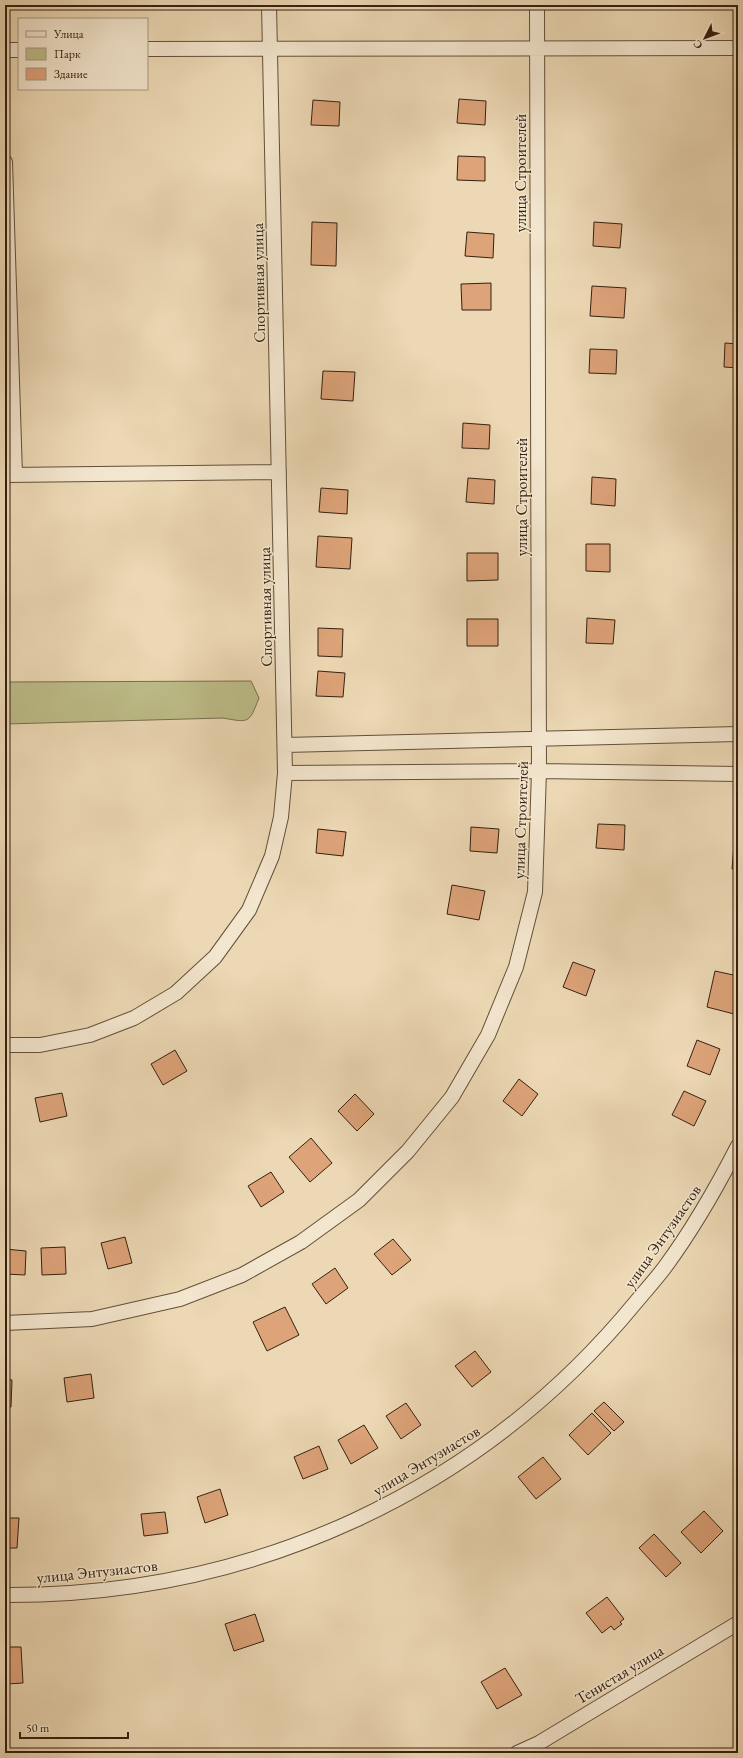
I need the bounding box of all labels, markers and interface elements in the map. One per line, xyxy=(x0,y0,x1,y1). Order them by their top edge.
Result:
legend xyxy=(18,18,148,90)
north arrow xyxy=(685,18,725,58)
text: Улица xyxy=(53,26,84,42)
text: С xyxy=(690,37,705,52)
text: Парк xyxy=(54,46,81,62)
text: Здание xyxy=(54,66,88,82)
street label: улица Строителей xyxy=(510,113,531,232)
street label: Спортивная улица xyxy=(247,222,270,343)
street label: улица Строителей xyxy=(511,437,532,556)
street label: Спортивная улица xyxy=(254,546,277,667)
street label: улица Строителей xyxy=(508,760,533,880)
street label: улица Энтузиастов xyxy=(619,1180,706,1292)
street label: улица Энтузиастов xyxy=(369,1420,484,1501)
street label: улица Энтузиастов xyxy=(36,1555,159,1588)
street label: Тенистая улица xyxy=(571,1640,668,1709)
scale bar xyxy=(20,1714,128,1740)
text: 50 m xyxy=(26,1720,50,1736)

